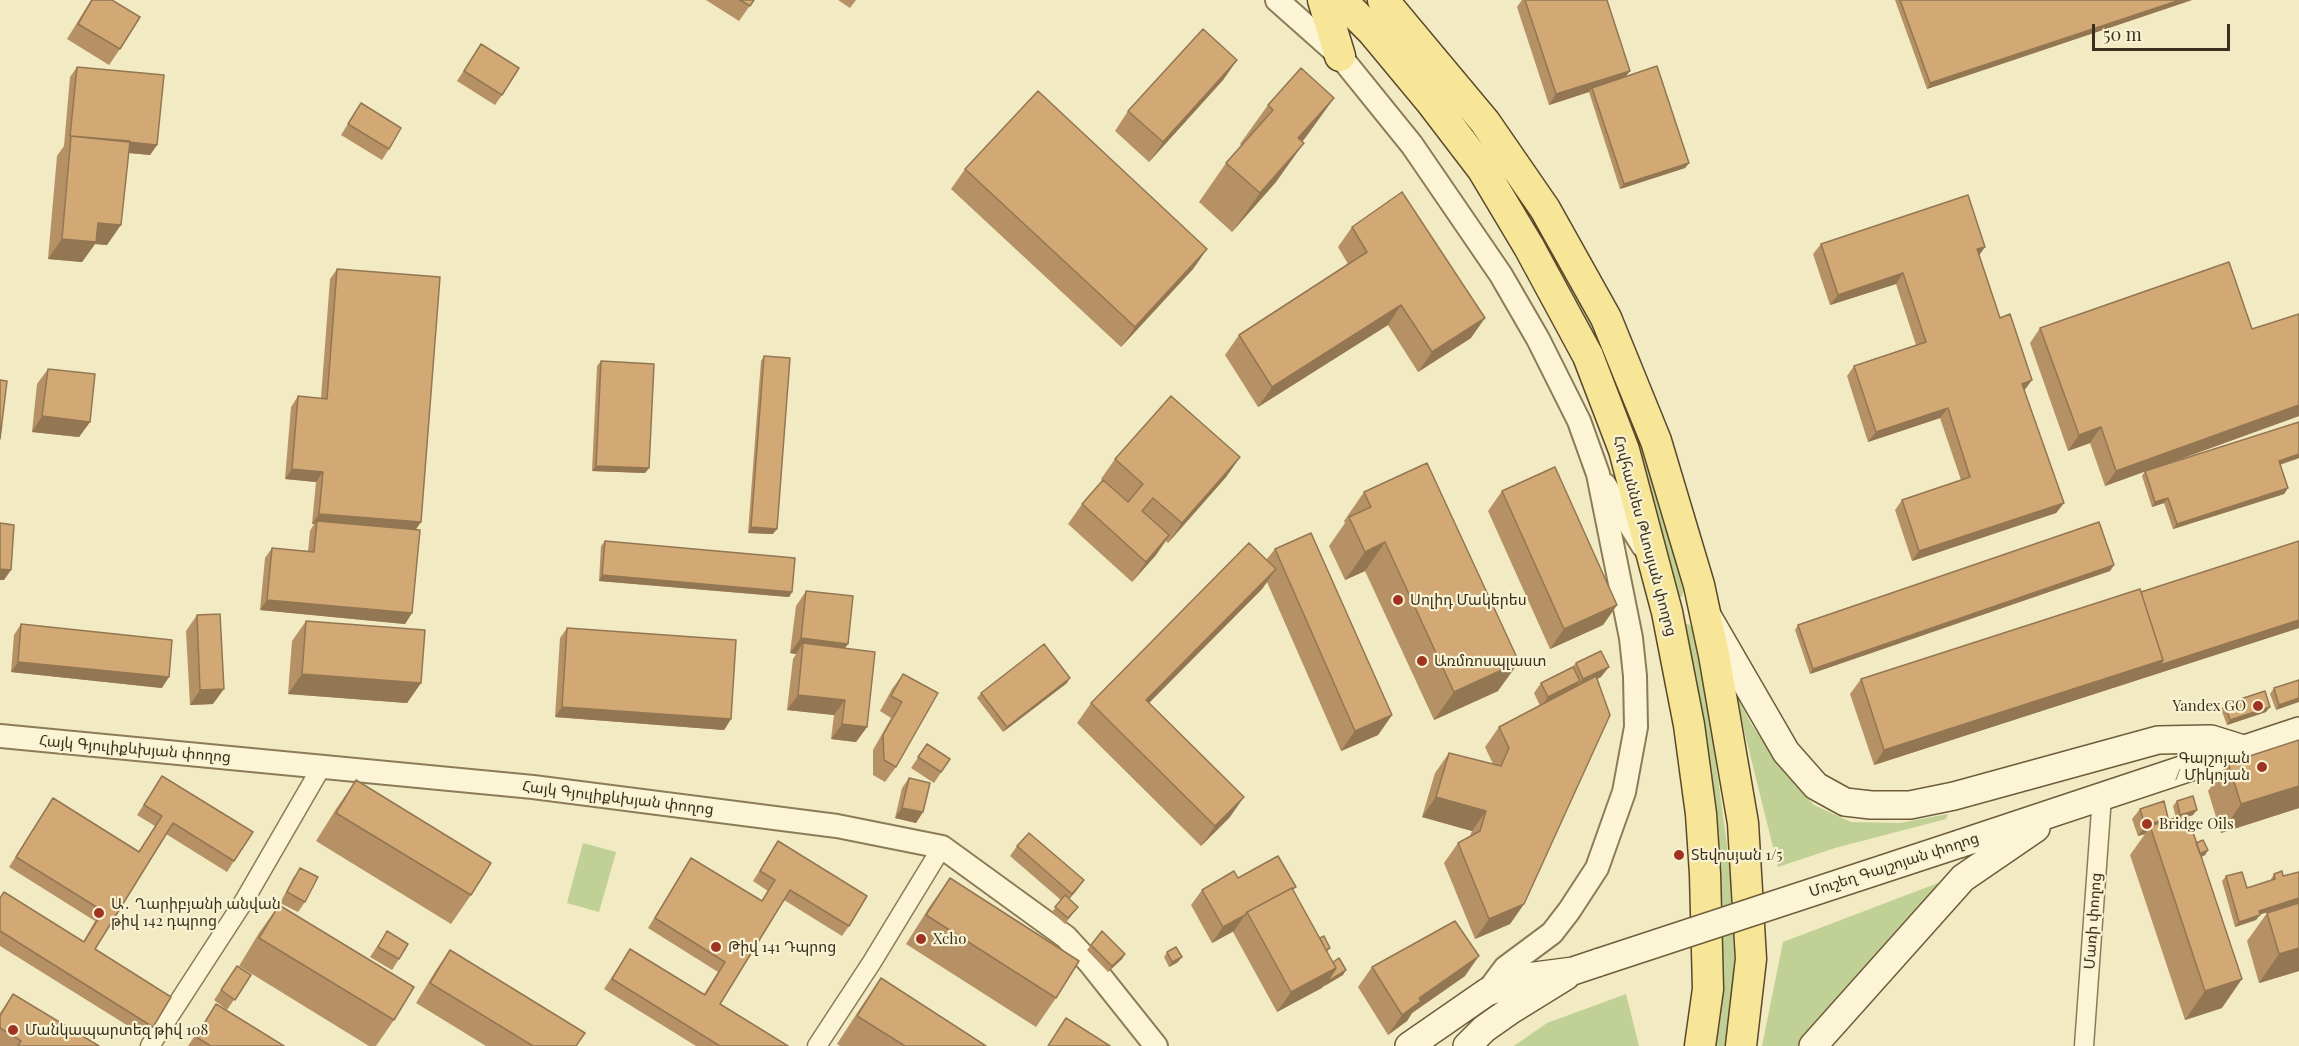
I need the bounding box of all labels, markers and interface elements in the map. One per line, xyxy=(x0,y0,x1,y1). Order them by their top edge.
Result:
scale bar xyxy=(2095,12,2233,50)
text: 50 m xyxy=(2103,22,2142,46)
street label: Հովհաննես Թևոսյան փողոց xyxy=(1609,434,1681,638)
place label: Սոլիդ Մակերես xyxy=(1410,591,1527,609)
marker: Սոլիդ Մակերես xyxy=(1391,593,1405,607)
place label: Առմռոսպլաստ xyxy=(1434,652,1546,670)
marker: Առմռոսպլաստ xyxy=(1415,654,1429,668)
place label: Yandex GO xyxy=(2172,697,2246,715)
marker: Yandex GO xyxy=(2251,699,2265,713)
street label: Հայկ Գյուլիքևխյան փողոց xyxy=(38,732,232,766)
place label: Գալշոյան / Միկոյան xyxy=(2175,749,2250,784)
marker: Գալշոյան / Միկոյան xyxy=(2255,760,2269,774)
street label: Հայկ Գյուլիքևխյան փողոց xyxy=(521,777,715,819)
place label: Bridge Oils xyxy=(2159,815,2234,833)
marker: Bridge Oils xyxy=(2140,817,2154,831)
street label: Մուշեղ Գալշոյան փողոց xyxy=(1807,829,1981,901)
place label: Տեվոսյան 1/5 xyxy=(1691,846,1783,864)
marker: Տեվոսյան 1/5 xyxy=(1672,848,1686,862)
street label: Մառի փողոց xyxy=(2081,872,2105,970)
place label: Ա․ Ղարիբյանի անվան թիվ 142 դպրոց xyxy=(111,895,281,930)
marker: Ա․ Ղարիբյանի անվան թիվ 142 դպրոց xyxy=(92,906,106,920)
place label: Xcho xyxy=(933,930,966,948)
marker: Xcho xyxy=(914,932,928,946)
place label: Թիվ 141 Դպրոց xyxy=(728,938,836,956)
marker: Թիվ 141 Դպրոց xyxy=(709,940,723,954)
place label: Մանկապարտեզ թիվ 108 xyxy=(25,1021,208,1039)
marker: Մանկապարտեզ թիվ 108 xyxy=(6,1023,20,1037)

